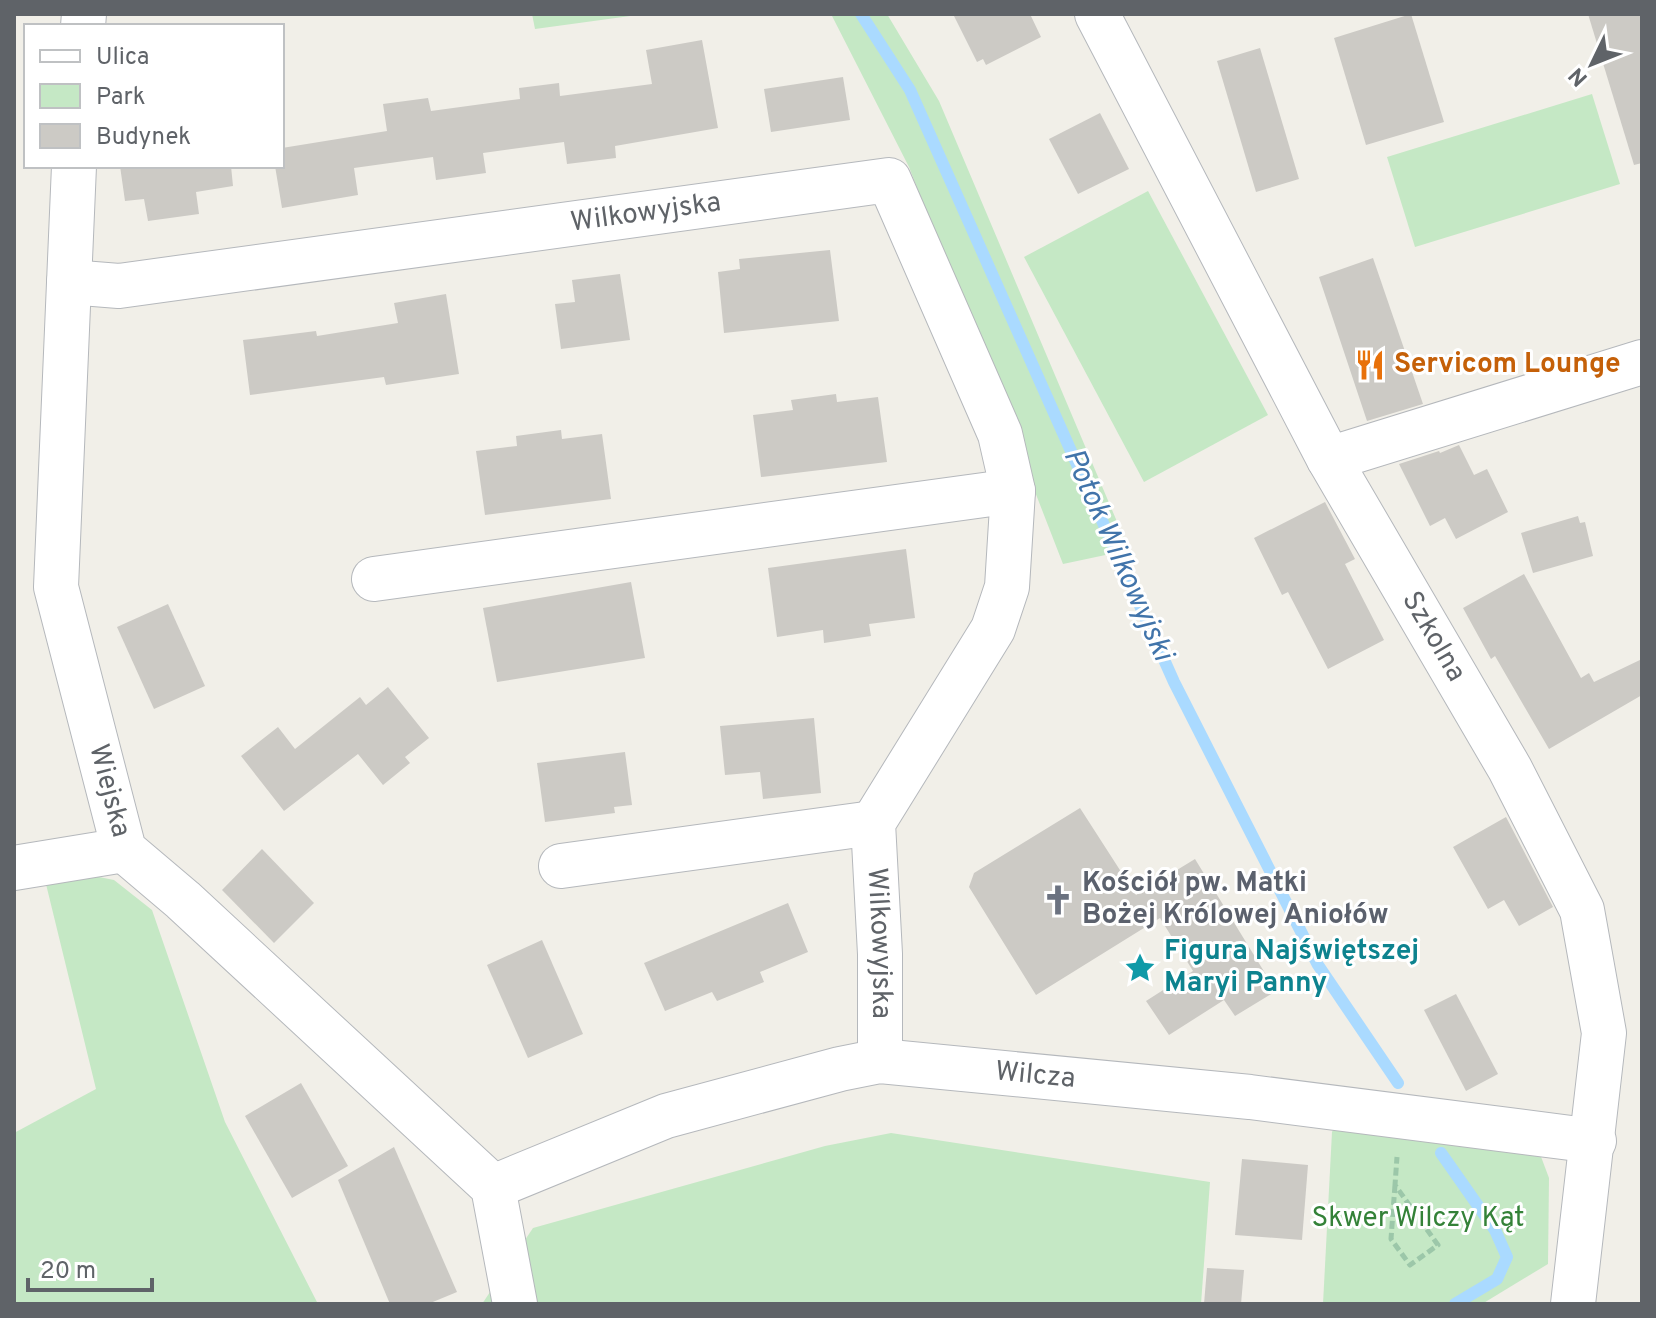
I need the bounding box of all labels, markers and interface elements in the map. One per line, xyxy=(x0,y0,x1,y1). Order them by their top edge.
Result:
legend xyxy=(24,24,284,168)
north arrow xyxy=(1552,24,1632,104)
text: Ulica xyxy=(96,43,149,73)
text: N xyxy=(1564,61,1594,91)
text: Park xyxy=(96,83,146,113)
text: Budynek xyxy=(96,123,191,153)
street label: Wilkowyjska xyxy=(568,185,723,242)
place label: Servicom Lounge xyxy=(1394,347,1621,383)
restaurant icon: Servicom Lounge xyxy=(1353,348,1387,382)
water label: Potok Wilkowyjski xyxy=(1054,443,1181,668)
street label: Szkolna xyxy=(1393,585,1473,689)
street label: Wiejska xyxy=(79,740,138,841)
place label: Kościół pw. Matki Bożej Królowej Aniołów xyxy=(1082,866,1389,934)
street label: Wilkowyjska xyxy=(857,867,898,1019)
church icon: Kościół pw. Matki Bożej Królowej Aniołów xyxy=(1041,883,1075,917)
place label: Figura Najświętszej Maryi Panny xyxy=(1164,934,1419,1002)
place icon: Figura Najświętszej Maryi Panny xyxy=(1123,951,1157,985)
street label: Wilcza xyxy=(993,1054,1077,1098)
park label: Skwer Wilczy Kąt xyxy=(1311,1201,1525,1237)
scale bar xyxy=(28,1242,152,1292)
text: 20 m xyxy=(40,1257,96,1287)

